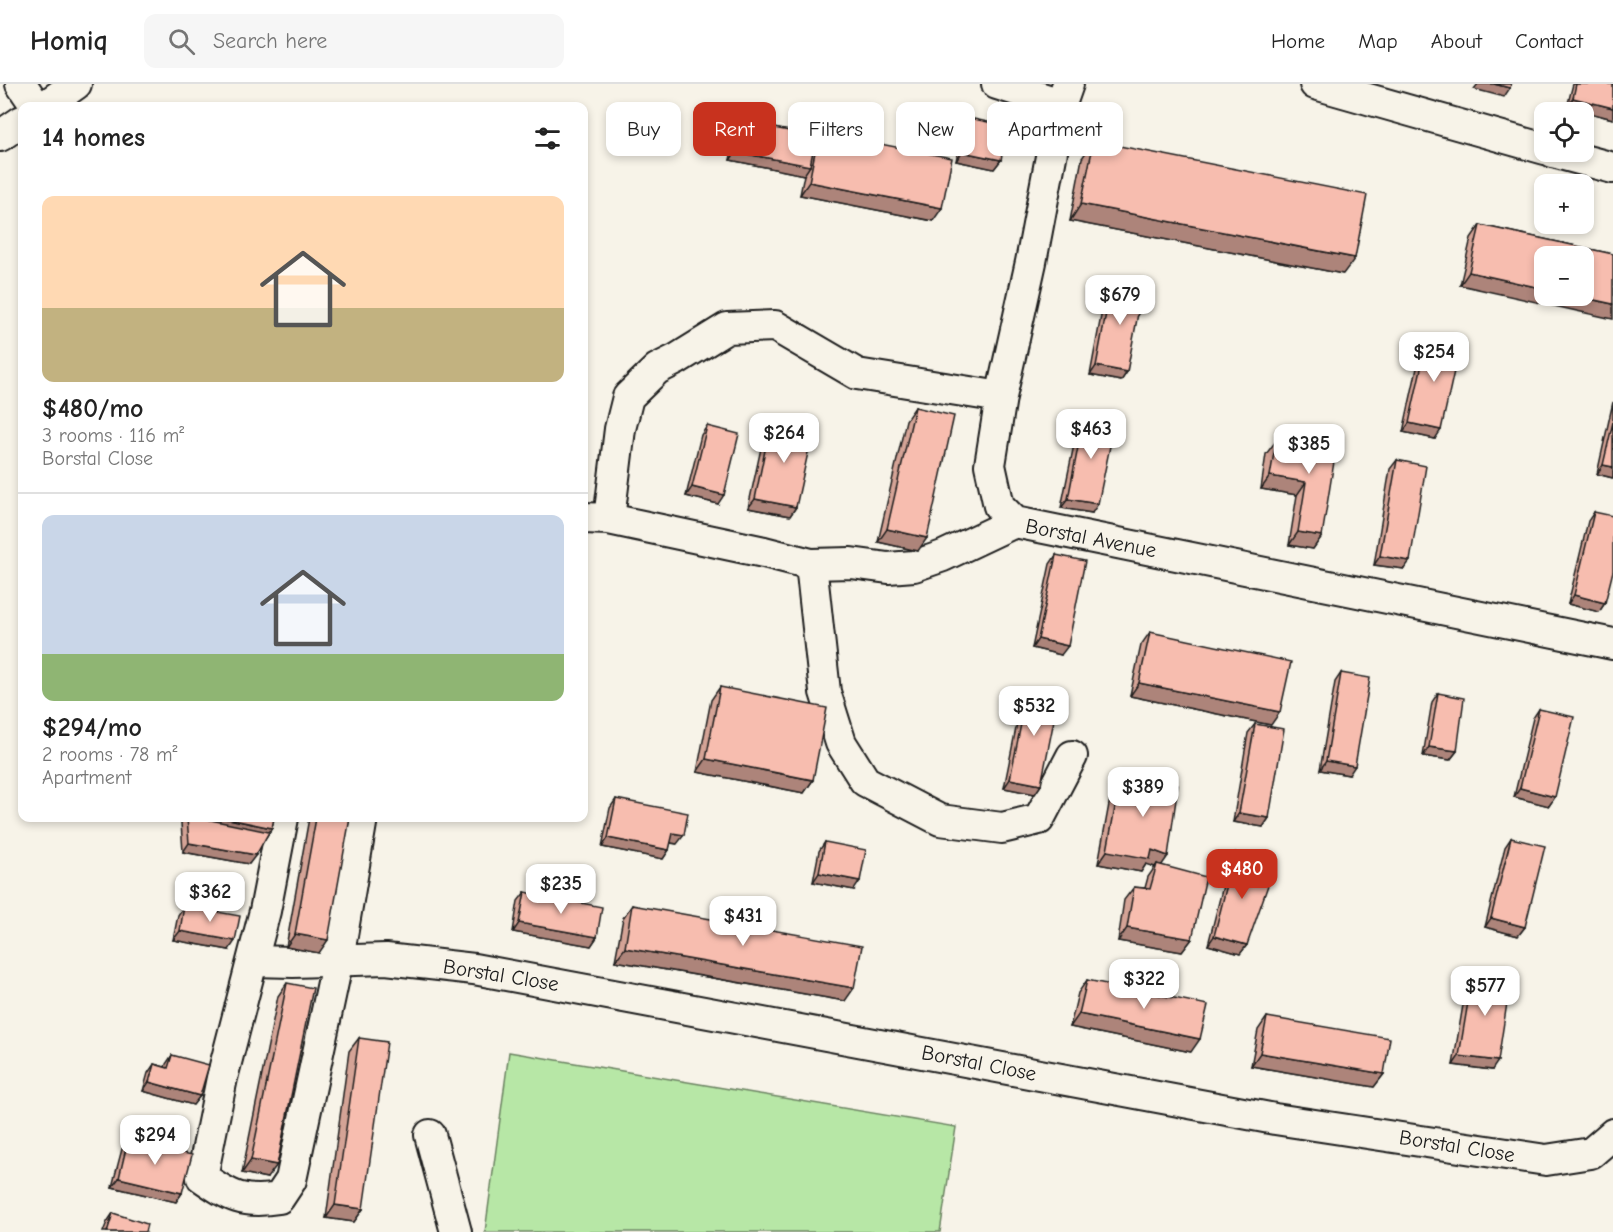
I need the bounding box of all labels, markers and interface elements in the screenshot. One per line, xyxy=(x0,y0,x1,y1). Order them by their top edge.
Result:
search box xyxy=(144,14,564,68)
text: Homiq xyxy=(30,25,108,57)
icon: search xyxy=(165,25,198,58)
text: Search here xyxy=(213,28,327,54)
text: Home xyxy=(1271,29,1325,53)
text: Map xyxy=(1358,29,1398,53)
text: About xyxy=(1431,29,1482,53)
text: Contact xyxy=(1515,29,1583,53)
chip: Buy xyxy=(606,102,681,156)
chip: Rent xyxy=(693,102,776,156)
chip: Filters xyxy=(788,102,884,156)
chip: New xyxy=(896,102,975,156)
chip: Apartment xyxy=(987,102,1123,156)
map controls xyxy=(1534,102,1594,306)
button: locate xyxy=(1534,102,1594,162)
icon: filters xyxy=(531,122,564,155)
text: 14 homes xyxy=(42,123,145,153)
button: + xyxy=(1534,174,1594,234)
icon: home xyxy=(249,235,357,343)
button: − xyxy=(1534,246,1594,306)
pin: $679 xyxy=(1084,275,1156,326)
text: $679 xyxy=(1099,283,1141,306)
pin: $254 xyxy=(1398,332,1470,383)
text: $254 xyxy=(1413,340,1455,363)
text: $480/mo xyxy=(42,394,144,424)
pin: $463 xyxy=(1055,409,1127,460)
pin: $264 xyxy=(748,413,820,464)
text: $463 xyxy=(1070,417,1112,440)
text: $264 xyxy=(763,421,805,444)
text: 3 rooms · 116 m² xyxy=(42,424,184,447)
pin: $385 xyxy=(1273,424,1345,475)
text: $385 xyxy=(1288,432,1330,455)
text: Borstal Close xyxy=(42,447,153,470)
street label: Borstal Avenue xyxy=(1023,514,1159,562)
icon: home xyxy=(249,554,357,662)
pin: $532 xyxy=(998,686,1070,737)
text: $532 xyxy=(1013,694,1055,717)
text: $294/mo xyxy=(42,713,142,743)
text: 2 rooms · 78 m² xyxy=(42,743,178,766)
text: Apartment xyxy=(42,766,132,789)
pin: $389 xyxy=(1107,767,1179,818)
text: $389 xyxy=(1122,775,1164,798)
pin: $480 xyxy=(1206,849,1278,900)
text: $480 xyxy=(1220,857,1264,880)
pin: $235 xyxy=(525,864,597,915)
pin: $362 xyxy=(174,872,246,923)
text: $235 xyxy=(540,872,582,895)
text: $362 xyxy=(189,880,231,903)
pin: $431 xyxy=(707,896,779,947)
text: $431 xyxy=(723,904,763,927)
street label: Borstal Close xyxy=(441,954,561,996)
pin: $322 xyxy=(1108,959,1180,1010)
pin: $577 xyxy=(1449,966,1521,1017)
text: $322 xyxy=(1123,967,1165,990)
text: $577 xyxy=(1465,974,1505,997)
street label: Borstal Close xyxy=(919,1040,1039,1086)
pin: $294 xyxy=(119,1115,191,1166)
text: $294 xyxy=(134,1123,176,1146)
street label: Borstal Close xyxy=(1397,1125,1517,1167)

